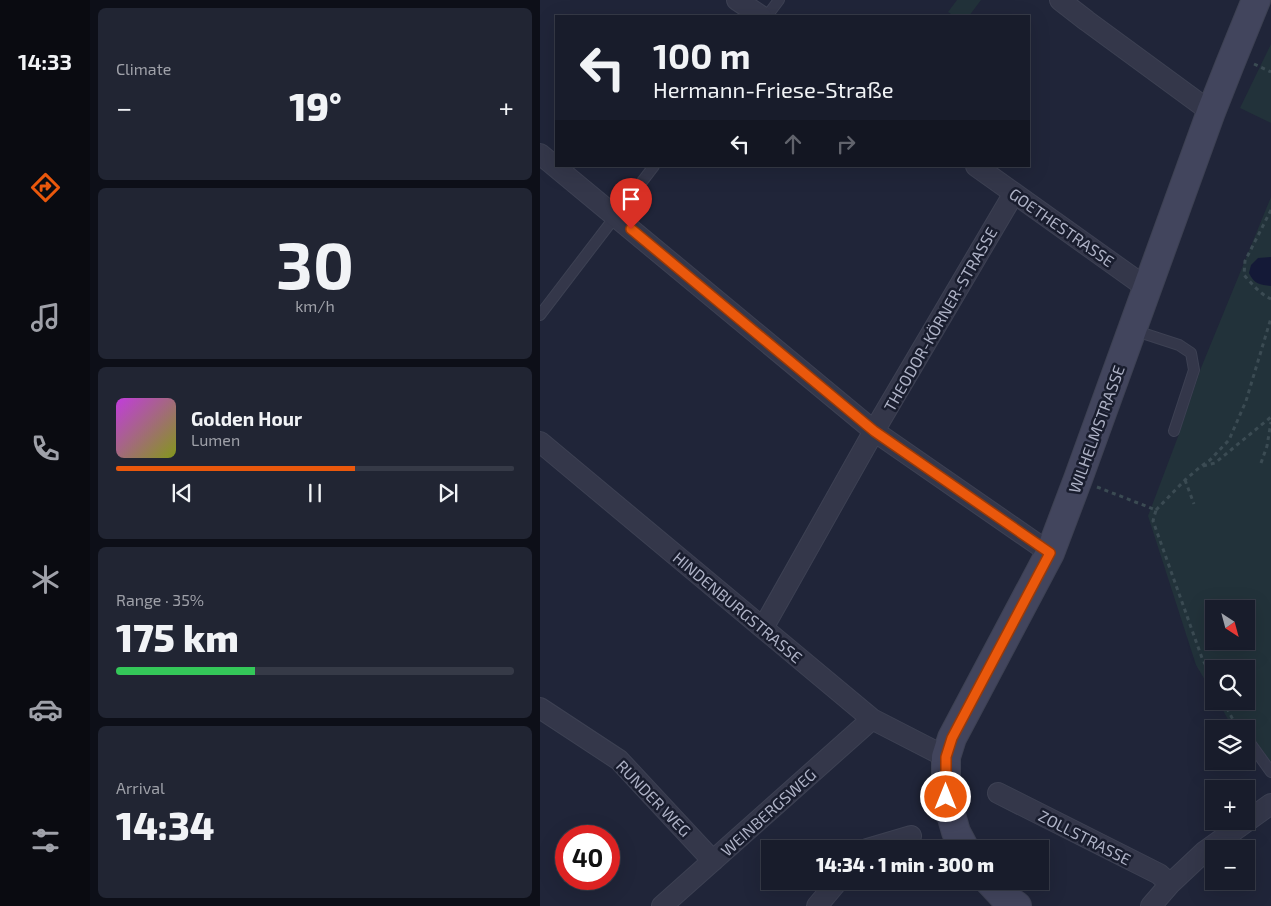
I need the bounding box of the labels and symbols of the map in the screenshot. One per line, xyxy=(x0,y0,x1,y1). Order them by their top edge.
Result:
pin xyxy=(610,178,652,229)
street label: GOETHESTRASSE xyxy=(1006,184,1118,270)
street label: THEODOR-KÖRNER-STRASSE xyxy=(879,223,1001,415)
street label: WILHELMSTRASSE xyxy=(1064,363,1128,495)
street label: HINDENBURGSTRASSE xyxy=(670,547,806,667)
north arrow xyxy=(1205,600,1255,650)
street label: RUNDER WEG xyxy=(613,756,695,840)
street label: WEINBERGSWEG xyxy=(717,764,819,860)
position arrow xyxy=(919,770,971,822)
street label: ZOLLSTRASSE xyxy=(1036,806,1134,868)
speed limit sign: 40 xyxy=(555,825,620,890)

